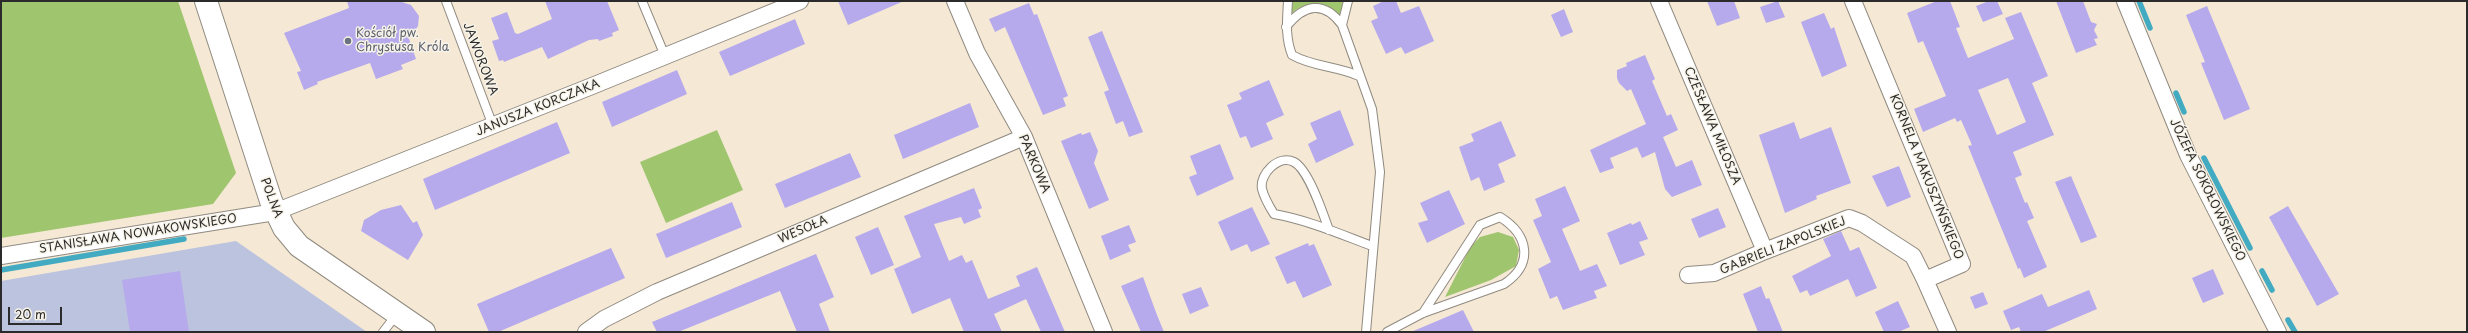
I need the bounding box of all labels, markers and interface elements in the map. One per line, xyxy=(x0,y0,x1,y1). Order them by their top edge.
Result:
street label: JAWOROWA xyxy=(460,21,500,97)
place label: Kościół pw. Chrystusa Króla xyxy=(356,27,449,55)
marker: Kościół pw. Chrystusa Króla xyxy=(343,36,353,46)
street label: CZESŁAWA MIŁOSZA xyxy=(1681,65,1743,187)
street label: JANUSZA KORCZAKA xyxy=(474,77,602,139)
street label: KORNELA MAKUSZYŃSKIEGO xyxy=(1886,92,1966,262)
street label: JÓZEFA SOKOŁOWSKIEGO xyxy=(2166,116,2248,264)
street label: PARKOWA xyxy=(1015,132,1053,196)
street label: POLNA xyxy=(257,176,285,220)
street label: STANISŁAWA NOWAKOWSKIEGO xyxy=(38,211,238,257)
street label: WESOŁA xyxy=(776,213,830,247)
street label: GABRIELI ZAPOLSKIEJ xyxy=(1718,214,1848,278)
scale bar xyxy=(10,299,64,325)
text: 20 m xyxy=(15,305,46,323)

